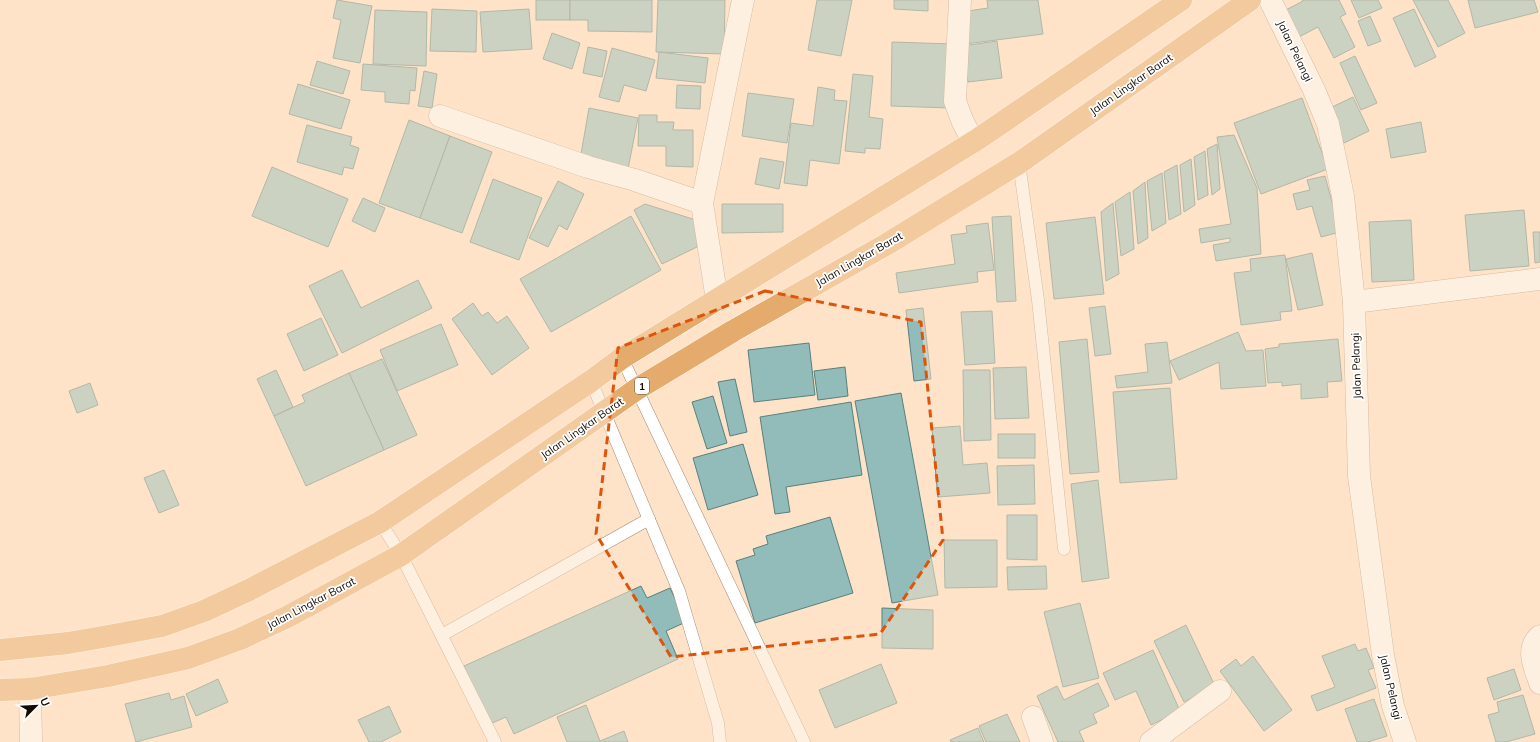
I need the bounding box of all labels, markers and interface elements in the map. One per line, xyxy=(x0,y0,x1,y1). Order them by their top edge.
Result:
street label: Jalan Pelangi xyxy=(1274,18,1316,84)
street label: Jalan Lingkar Barat xyxy=(1087,50,1175,118)
street label: Jalan Lingkar Barat xyxy=(813,228,905,290)
street label: Jalan Pelangi xyxy=(1348,332,1364,400)
road number: 1 xyxy=(635,378,649,394)
street label: Jalan Lingkar Barat xyxy=(538,394,626,462)
street label: Jalan Lingkar Barat xyxy=(264,574,358,632)
street label: Jalan Pelangi xyxy=(1377,653,1405,721)
north arrow xyxy=(16,686,56,726)
text: U xyxy=(37,695,53,708)

